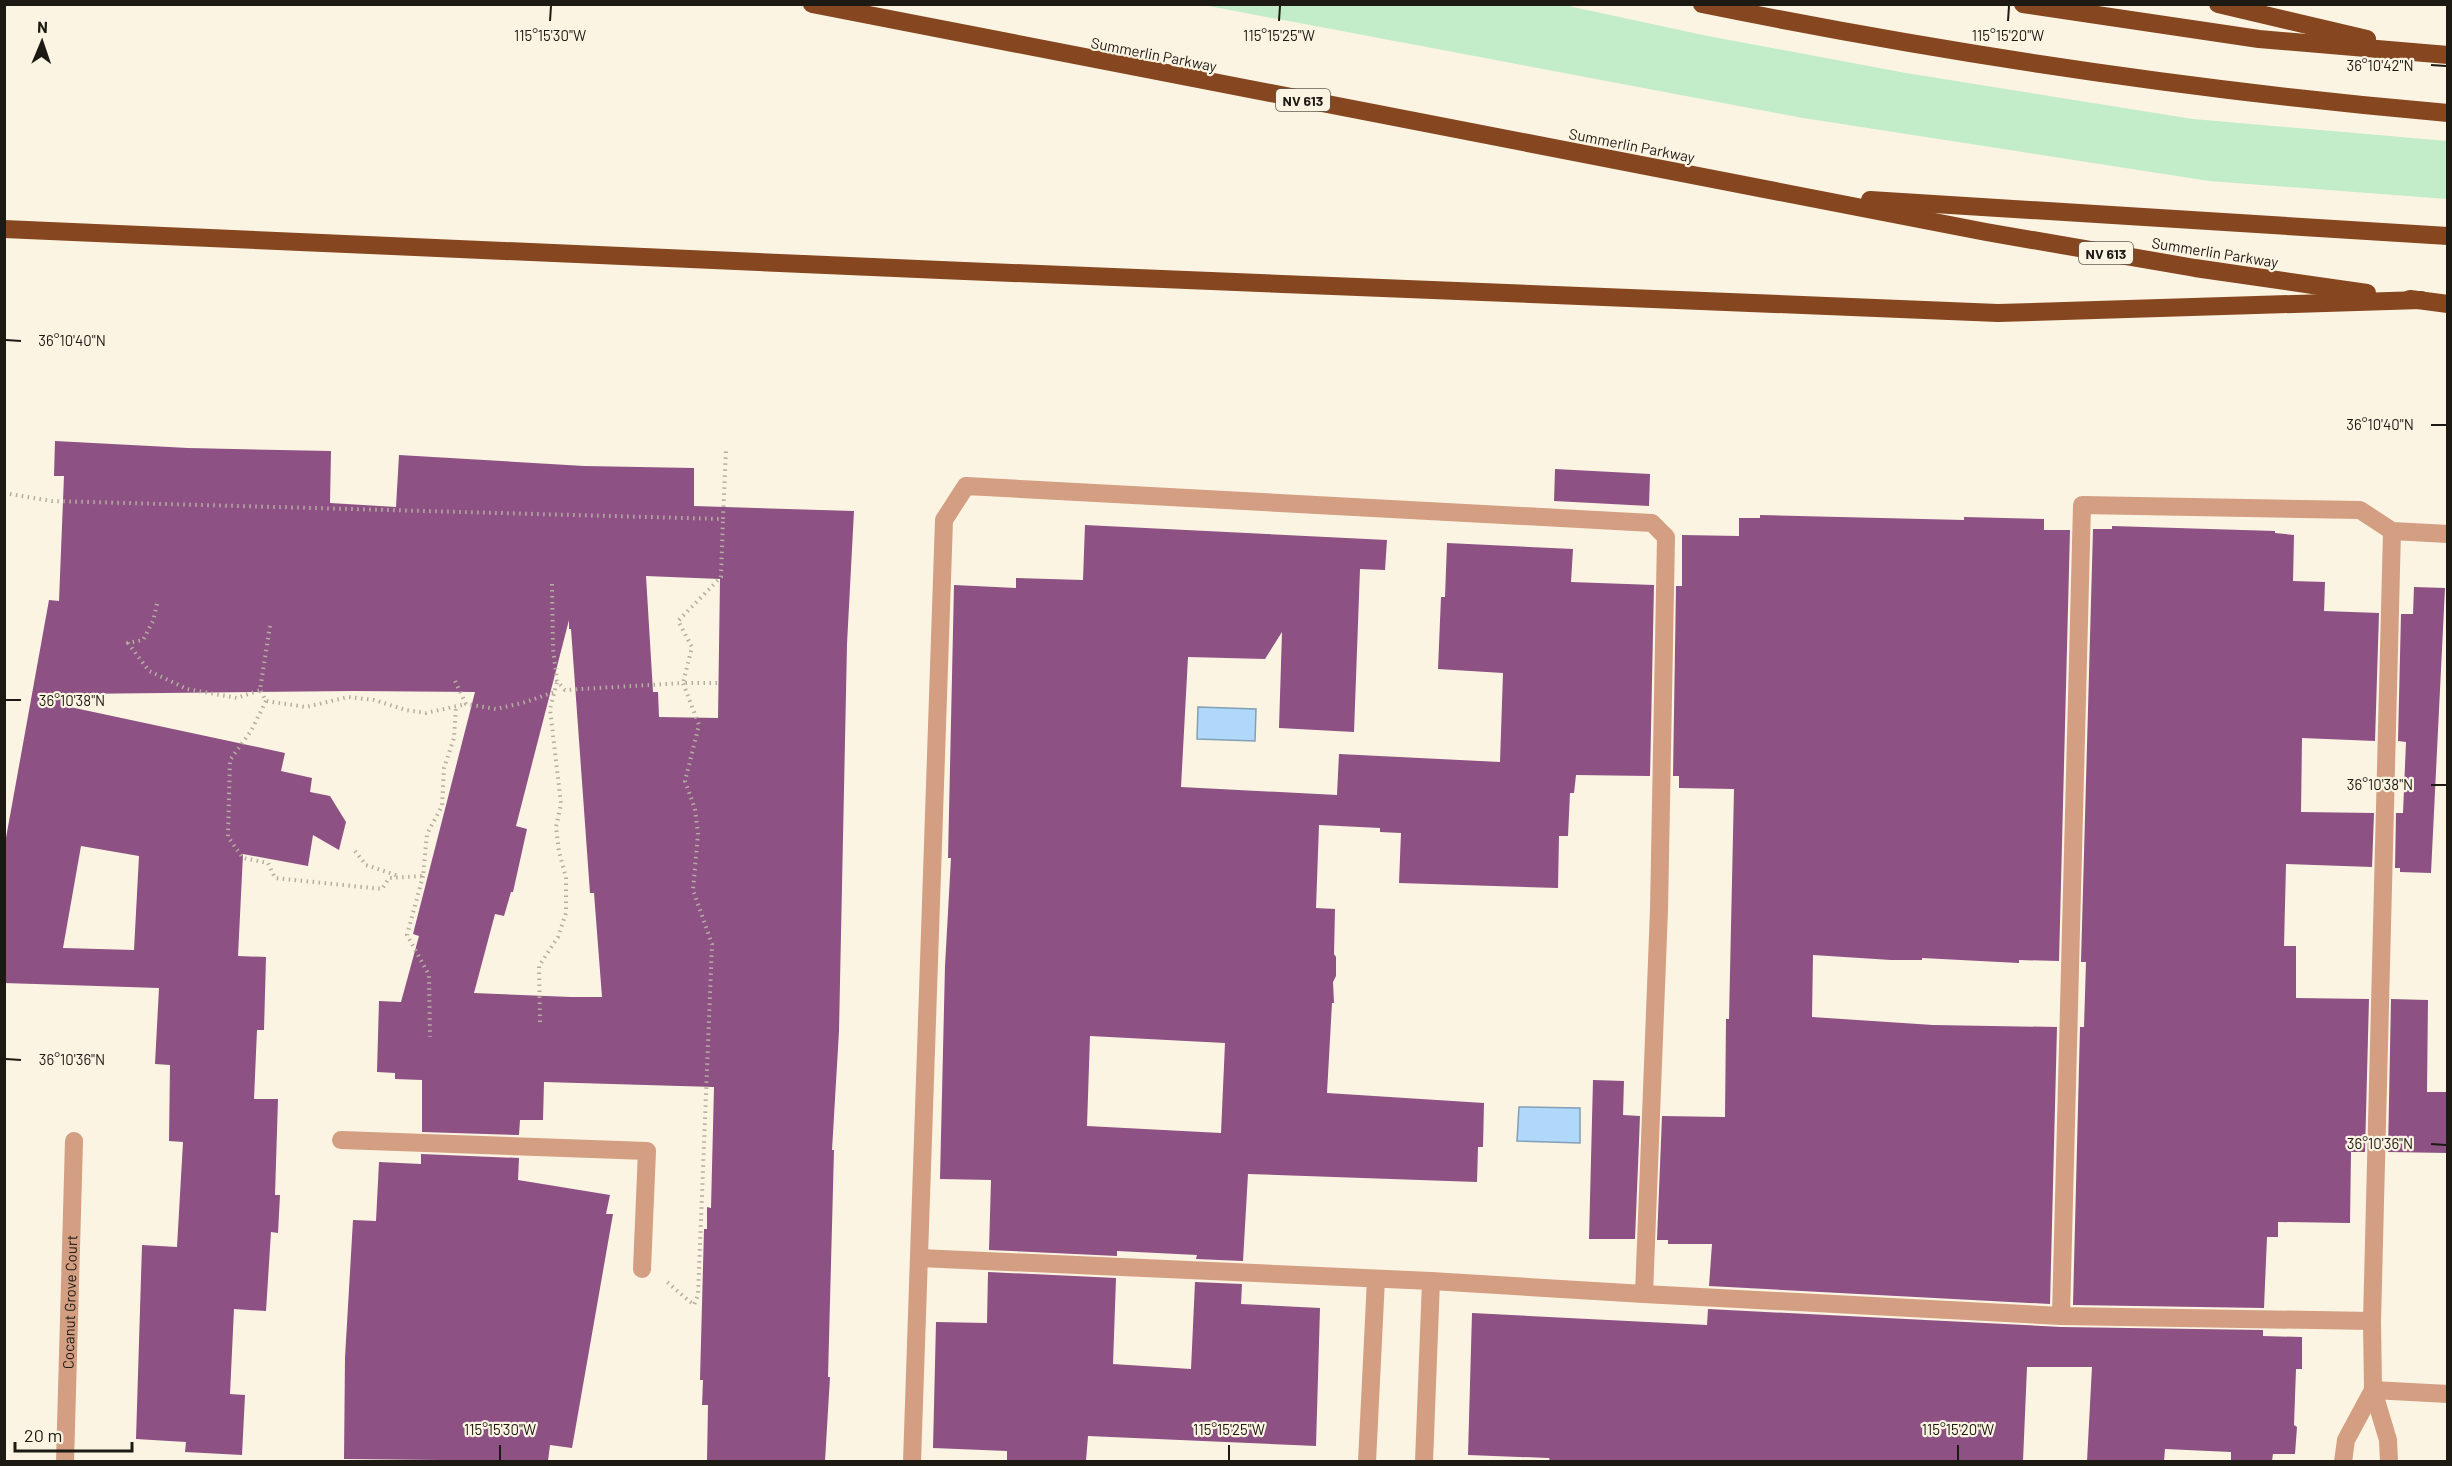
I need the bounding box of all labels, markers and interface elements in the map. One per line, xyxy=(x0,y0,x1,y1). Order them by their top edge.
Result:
north arrow xyxy=(12,12,72,72)
text: N xyxy=(37,17,48,36)
text: 115°15'30"W xyxy=(514,26,586,44)
text: 115°15'25"W xyxy=(1243,26,1315,44)
text: 115°15'20"W xyxy=(1972,26,2044,44)
street label: Summerlin Parkway xyxy=(1089,33,1219,75)
text: 36°10'42"N xyxy=(2346,56,2414,74)
road number: NV 613 xyxy=(1276,89,1330,111)
street label: Summerlin Parkway xyxy=(1567,124,1697,166)
street label: Summerlin Parkway xyxy=(2150,233,2280,271)
road number: NV 613 xyxy=(2079,242,2133,264)
text: 36°10'40"N xyxy=(38,331,106,349)
text: 36°10'40"N xyxy=(2346,415,2414,433)
text: 36°10'38"N xyxy=(39,691,105,709)
text: 36°10'38"N xyxy=(2347,775,2413,793)
text: 36°10'36"N xyxy=(39,1050,105,1068)
text: 36°10'36"N xyxy=(2347,1134,2413,1152)
street label: Cocanut Grove Court xyxy=(59,1235,80,1369)
scale bar xyxy=(15,1415,132,1453)
text: 115°15'30"W xyxy=(464,1420,536,1438)
text: 115°15'25"W xyxy=(1193,1420,1265,1438)
text: 115°15'20"W xyxy=(1922,1420,1994,1438)
text: 20 m xyxy=(24,1424,62,1446)

